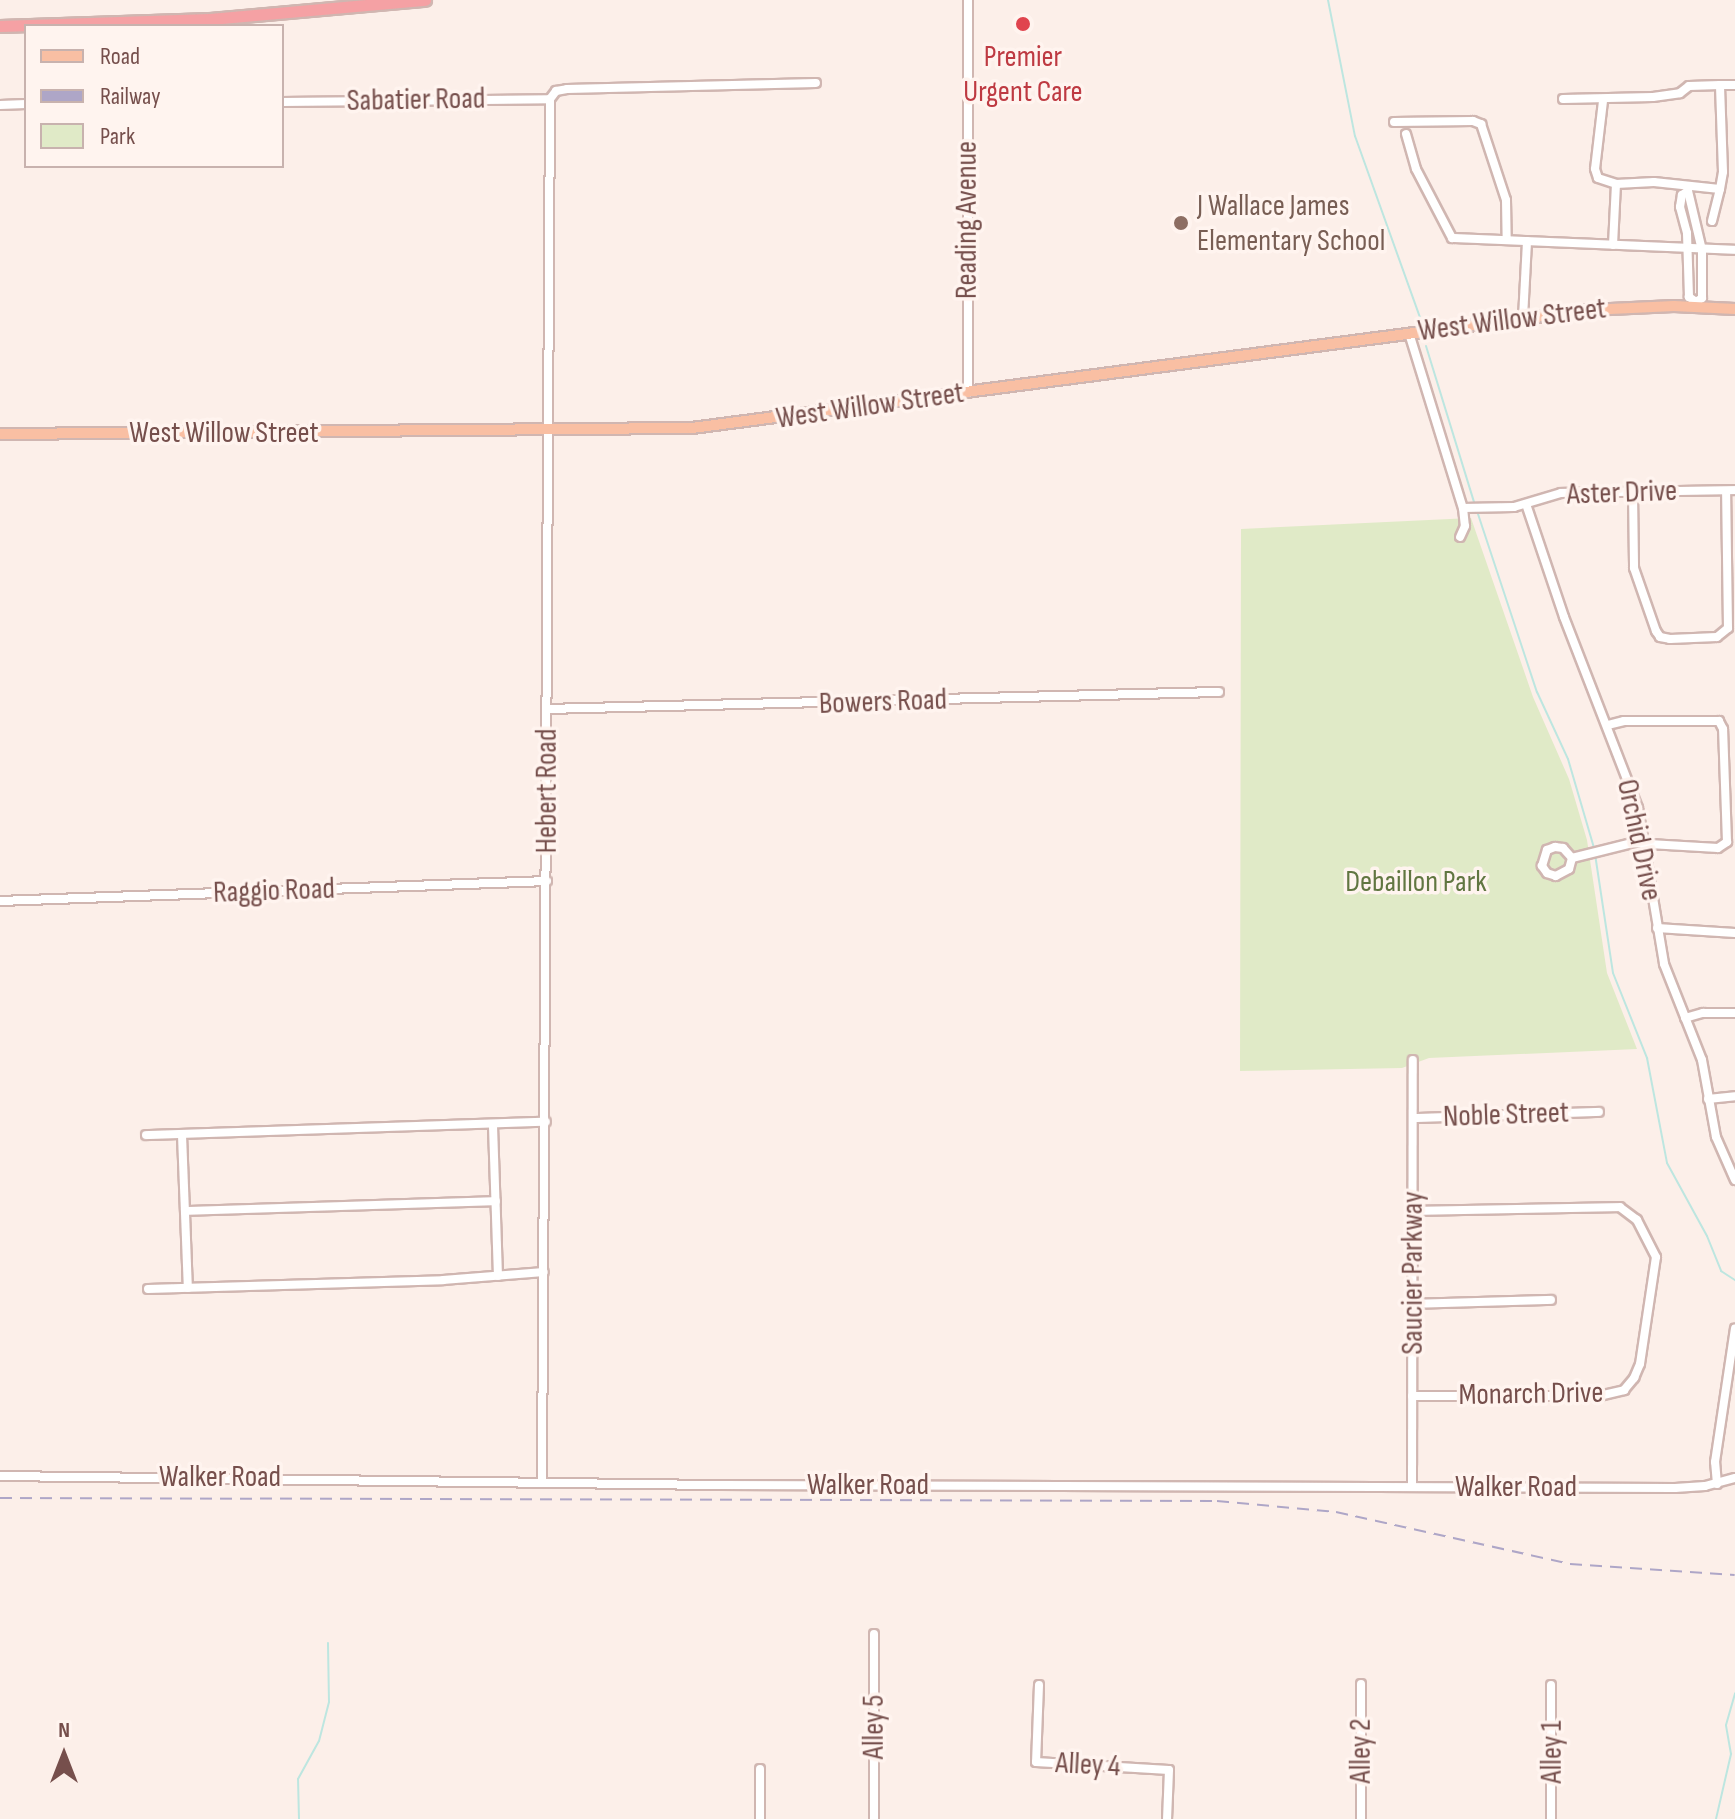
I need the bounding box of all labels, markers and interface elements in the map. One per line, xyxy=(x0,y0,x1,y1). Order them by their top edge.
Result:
marker: Premier Urgent Care xyxy=(1012,13,1034,35)
legend xyxy=(24,24,284,168)
place label: Premier Urgent Care xyxy=(963,39,1083,110)
text: Road xyxy=(100,42,140,71)
street label: Sabatier Road xyxy=(346,81,486,119)
text: Railway xyxy=(100,82,160,111)
text: Park xyxy=(100,122,135,151)
street label: Reading Avenue xyxy=(949,141,985,299)
place label: J Wallace James Elementary School xyxy=(1197,188,1385,258)
marker: J Wallace James Elementary School xyxy=(1172,214,1190,232)
street label: West Willow Street xyxy=(1416,291,1608,349)
street label: West Willow Street xyxy=(774,375,966,437)
street label: West Willow Street xyxy=(129,415,319,451)
street label: Aster Drive xyxy=(1566,473,1678,513)
street label: Bowers Road xyxy=(818,682,948,722)
street label: Hebert Road xyxy=(529,729,565,853)
street label: Orchid Drive xyxy=(1609,776,1669,904)
park label: Debaillon Park xyxy=(1345,864,1487,900)
street label: Raggio Road xyxy=(213,871,335,911)
street label: Noble Street xyxy=(1442,1095,1570,1135)
street label: Saucier Parkway xyxy=(1395,1191,1431,1355)
street label: Monarch Drive xyxy=(1458,1375,1604,1413)
street label: Walker Road xyxy=(159,1459,281,1495)
street label: Walker Road xyxy=(807,1467,929,1503)
street label: Walker Road xyxy=(1455,1469,1577,1505)
street label: Alley 5 xyxy=(856,1695,892,1759)
north arrow xyxy=(24,1715,104,1795)
text: N xyxy=(58,1717,70,1744)
street label: Alley 2 xyxy=(1343,1719,1379,1783)
street label: Alley 1 xyxy=(1534,1720,1570,1784)
street label: Alley 4 xyxy=(1055,1745,1121,1785)

